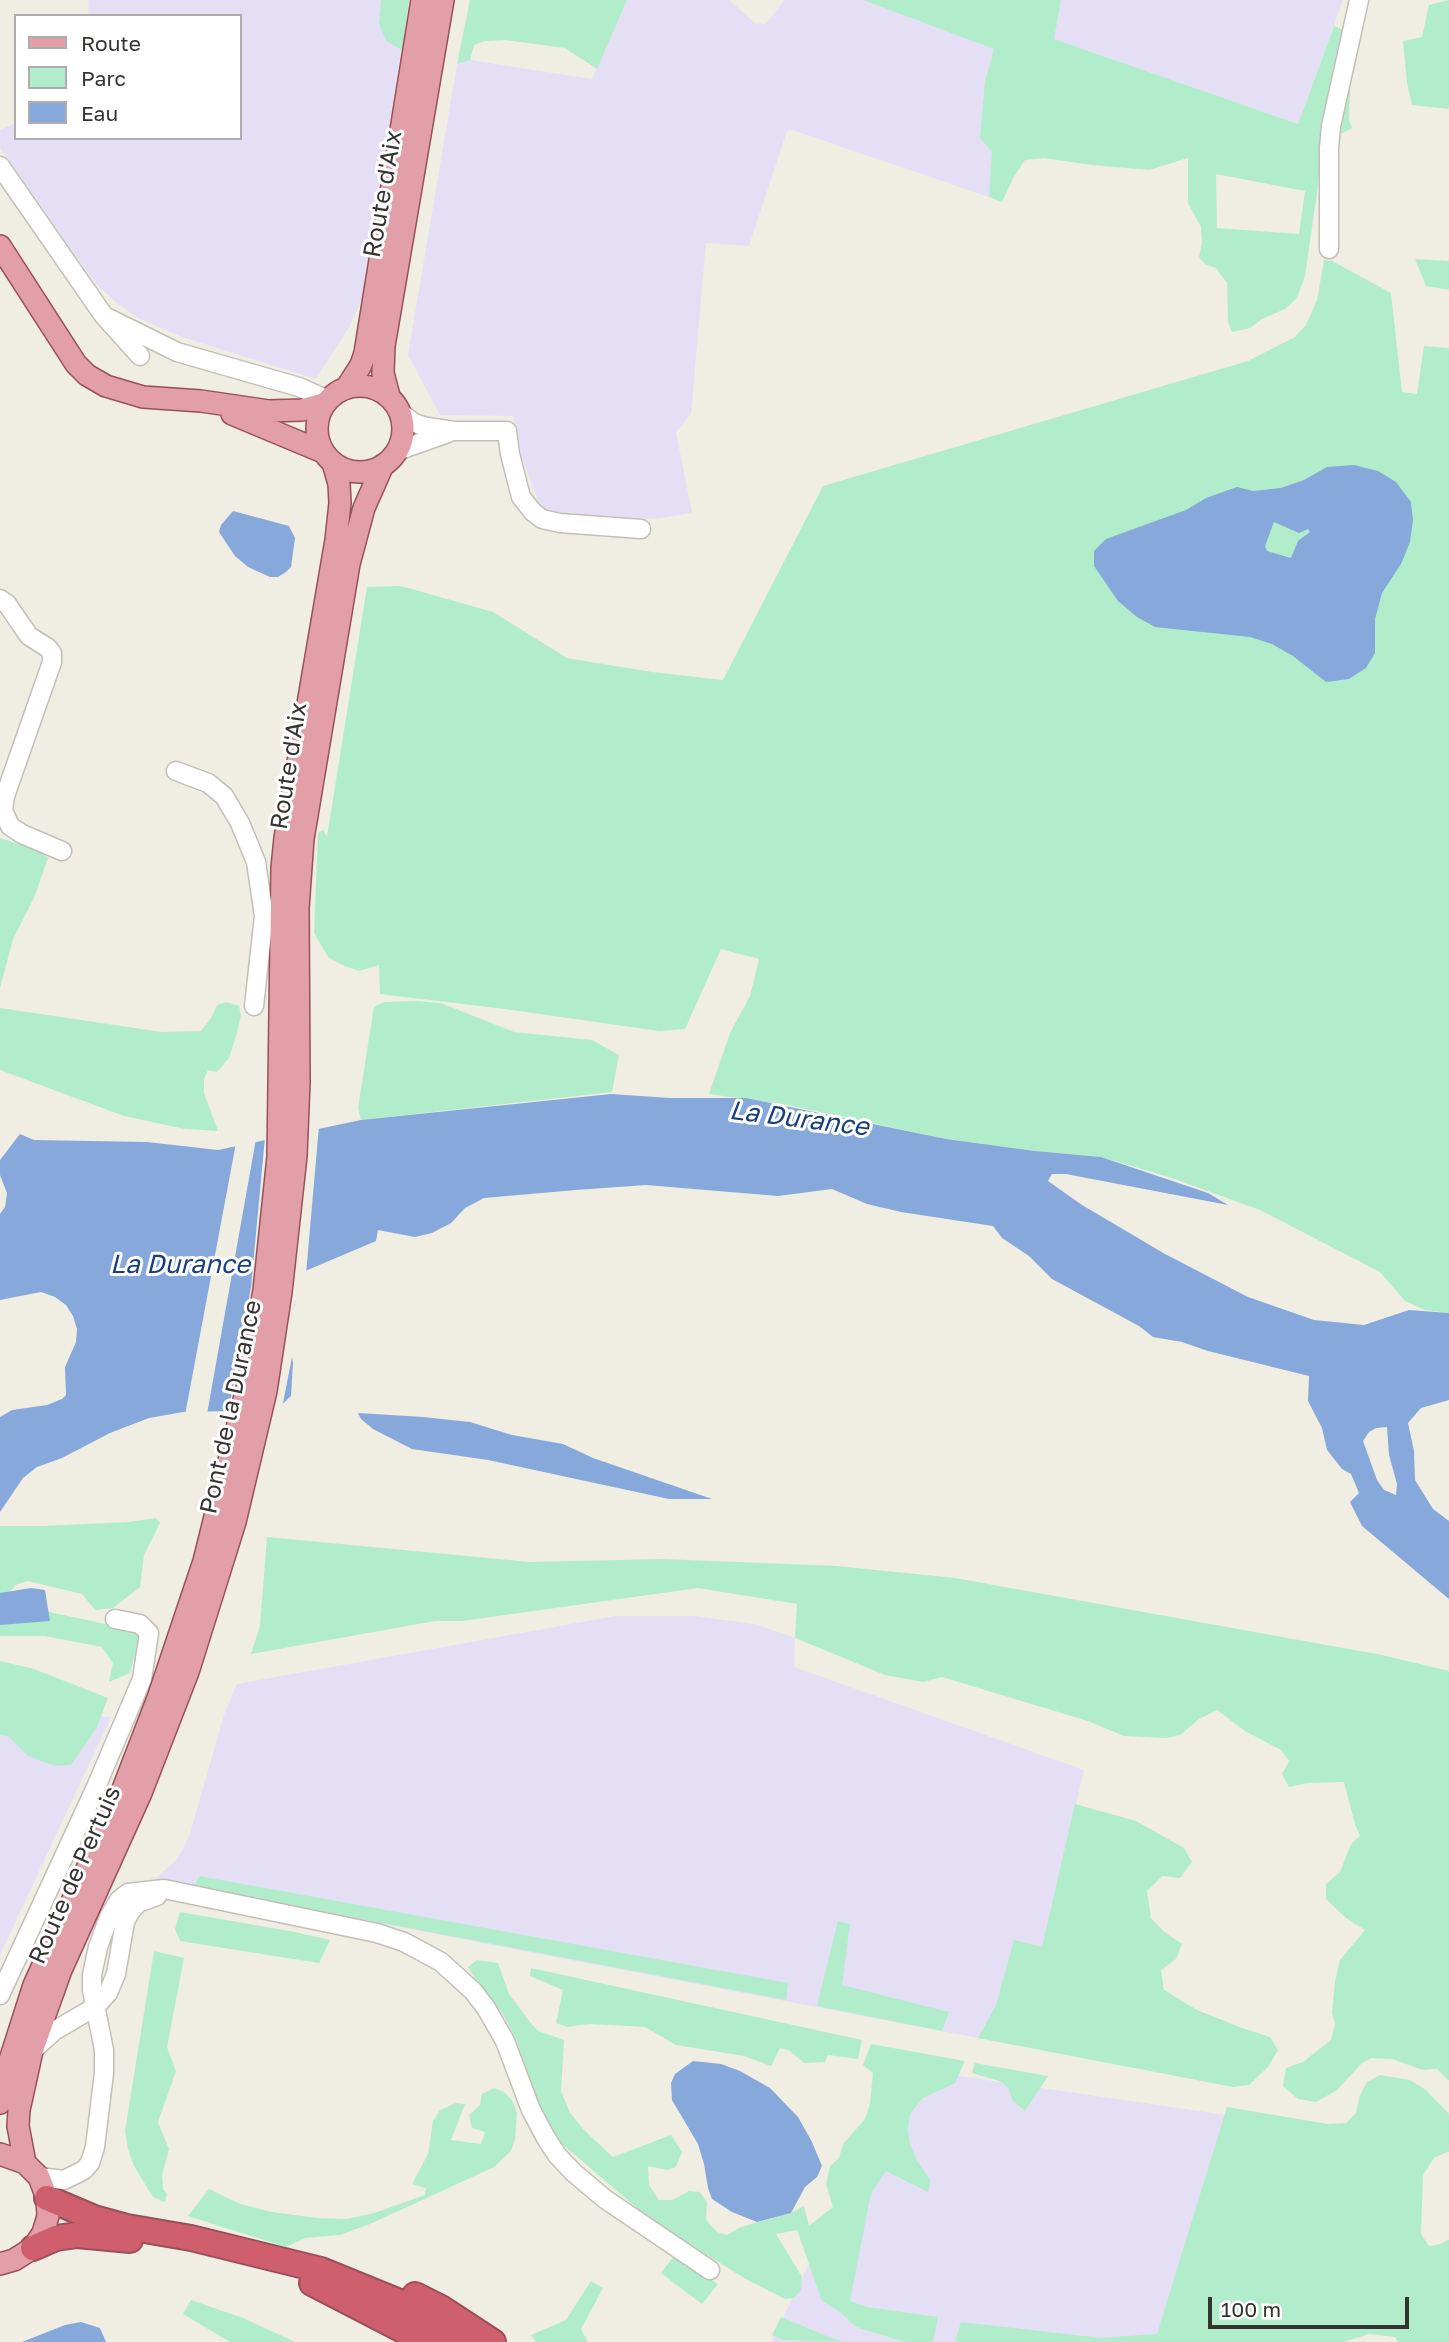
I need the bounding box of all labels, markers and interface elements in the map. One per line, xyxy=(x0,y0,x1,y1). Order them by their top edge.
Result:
legend xyxy=(14,14,242,140)
text: Route xyxy=(81,30,141,56)
text: Parc xyxy=(81,65,126,91)
text: Eau xyxy=(81,100,118,126)
street label: Route d'Aix xyxy=(358,128,408,260)
street label: Route d'Aix xyxy=(265,700,313,832)
water label: La Durance xyxy=(728,1095,870,1143)
water label: La Durance xyxy=(110,1249,250,1281)
street label: Pont de la Durance xyxy=(194,1298,268,1516)
street label: Route de Pertuis xyxy=(23,1782,127,1968)
scale bar xyxy=(1211,2282,1412,2326)
text: 100 m xyxy=(1221,2296,1281,2322)

